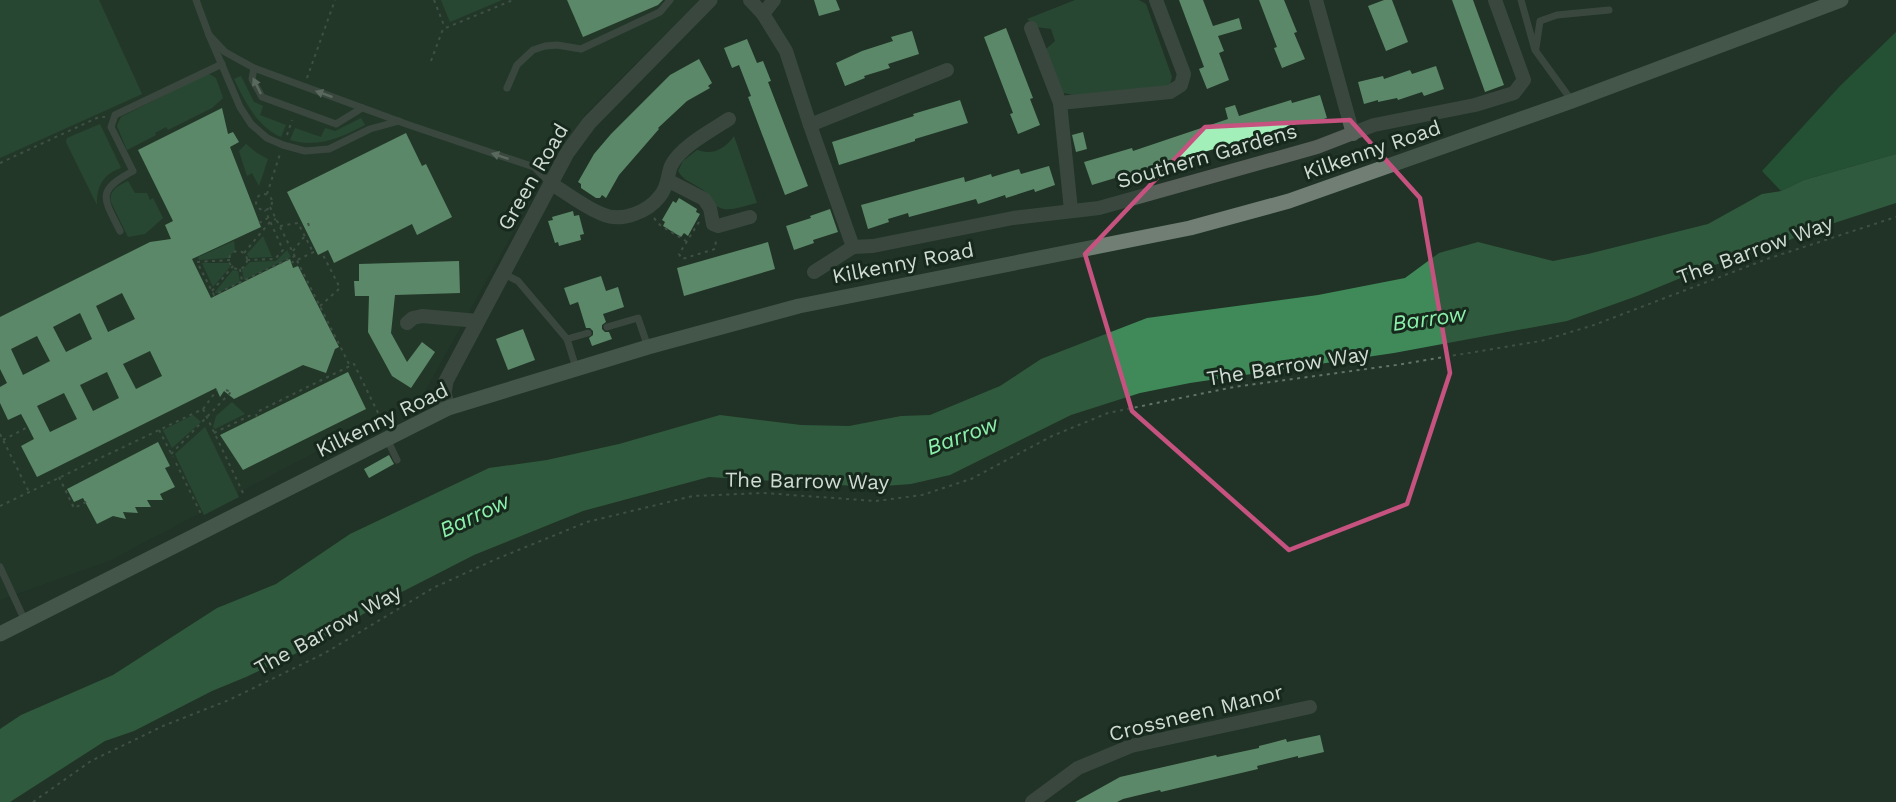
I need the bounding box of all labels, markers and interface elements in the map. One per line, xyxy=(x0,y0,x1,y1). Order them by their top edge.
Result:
one-way arrow xyxy=(252,77,261,94)
one-way arrow xyxy=(315,89,333,99)
street label: Kilkenny Road xyxy=(1300,114,1444,185)
street label: Southern Gardens xyxy=(1114,118,1300,193)
street label: Green Road xyxy=(492,119,573,235)
one-way arrow xyxy=(491,150,509,160)
street label: The Barrow Way xyxy=(1673,210,1836,289)
street label: Kilkenny Road xyxy=(830,237,976,289)
water label: Barrow xyxy=(1391,301,1469,336)
street label: The Barrow Way xyxy=(1205,340,1371,391)
street label: Kilkenny Road xyxy=(312,377,452,462)
water label: Barrow xyxy=(923,411,1003,460)
street label: The Barrow Way xyxy=(725,467,890,494)
water label: Barrow xyxy=(435,488,514,542)
street label: The Barrow Way xyxy=(250,579,406,680)
street label: Crossneen Manor xyxy=(1106,679,1286,746)

